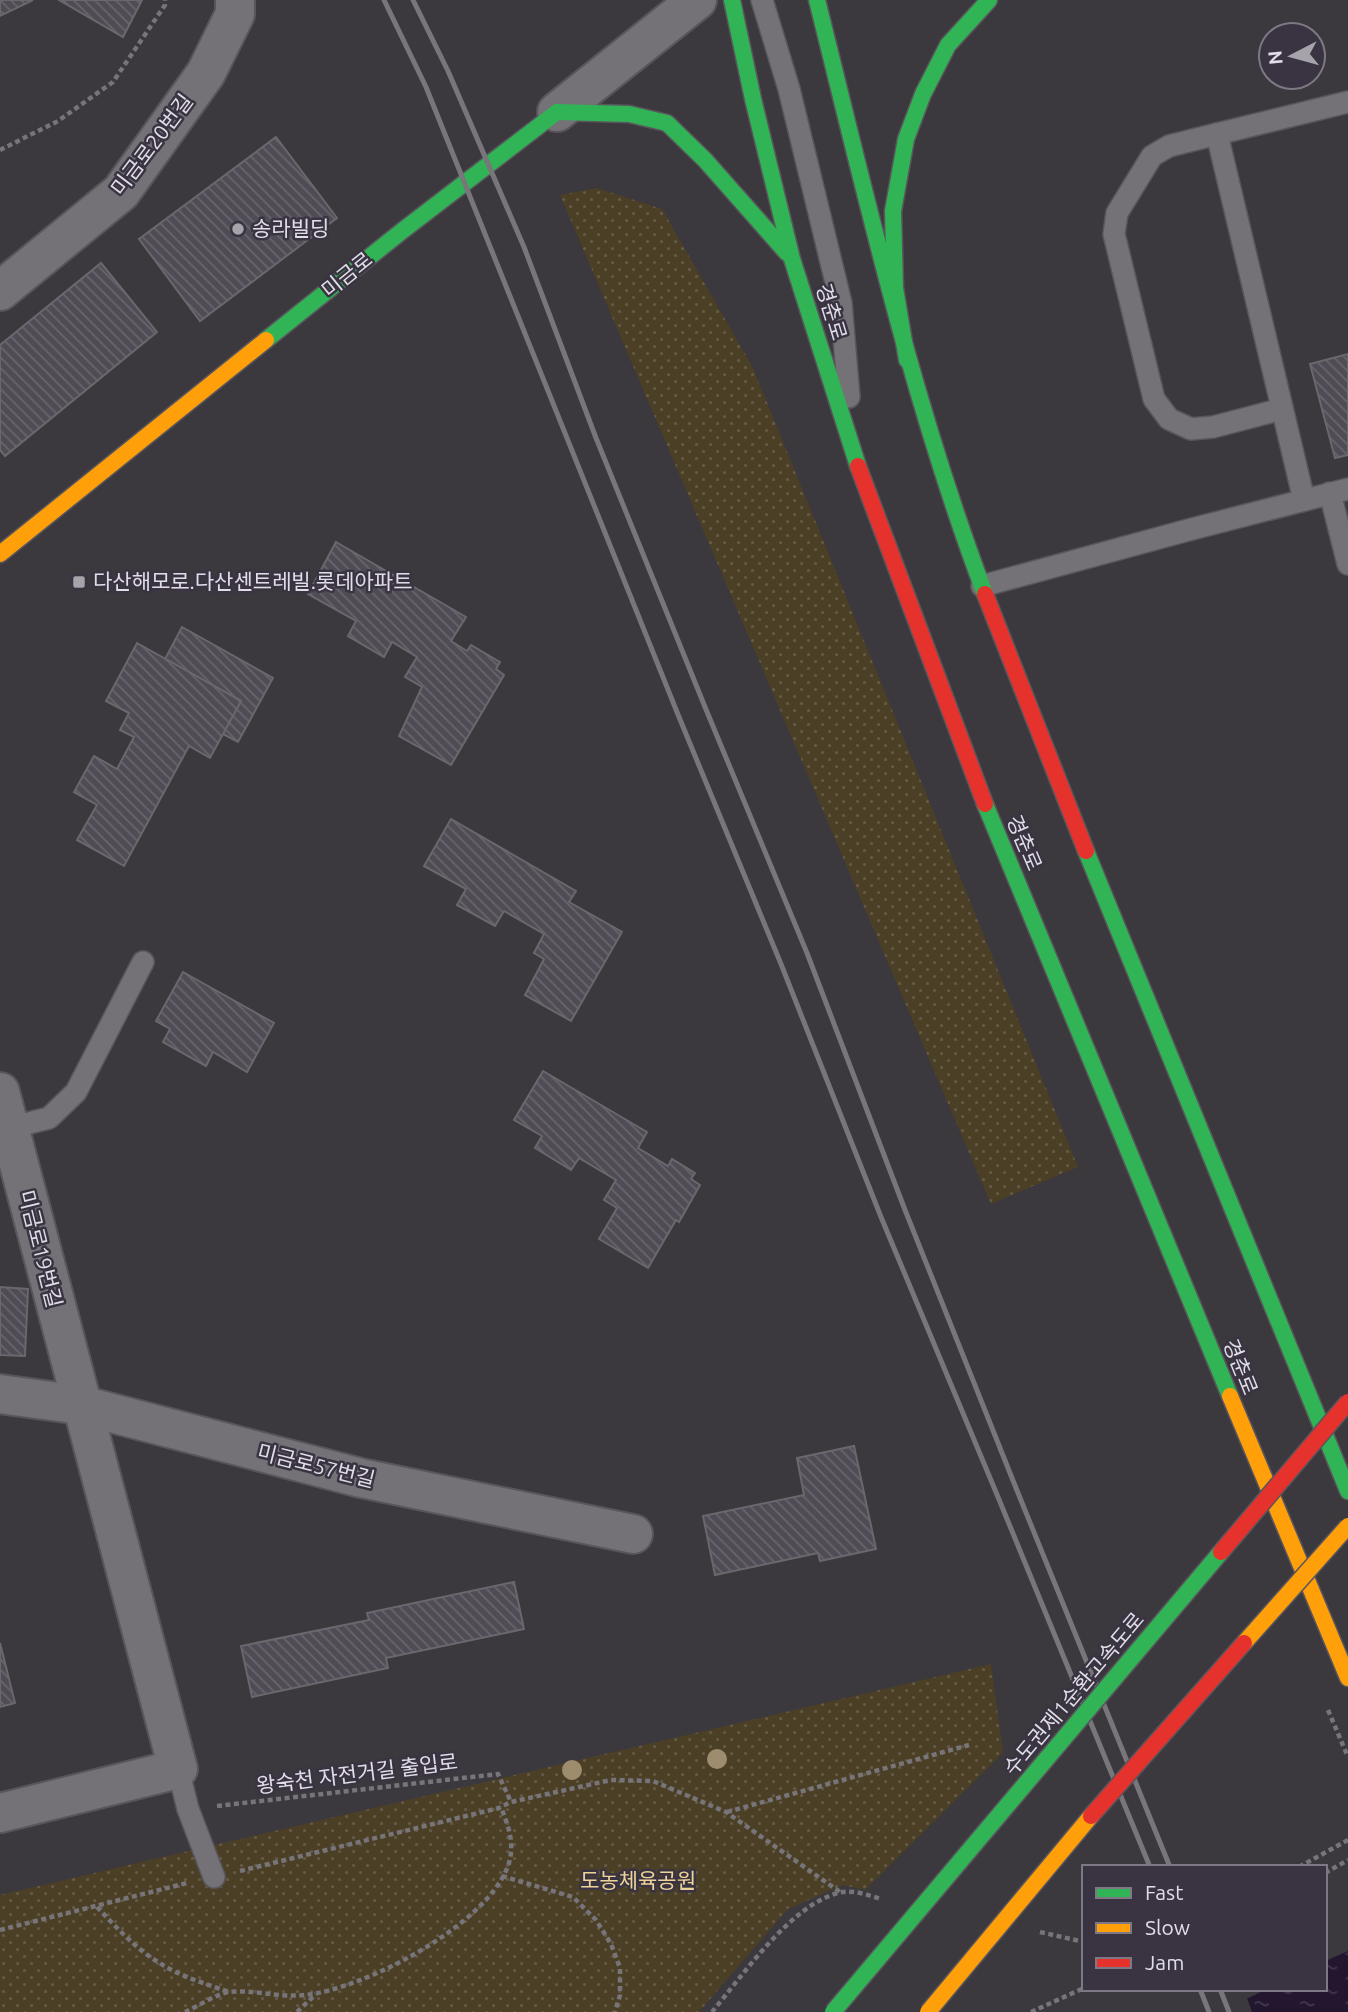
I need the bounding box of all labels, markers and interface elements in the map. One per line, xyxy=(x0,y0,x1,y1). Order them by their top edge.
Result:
north arrow xyxy=(1257,21,1327,91)
text: N xyxy=(1263,50,1287,66)
street label: 미금로20번길 xyxy=(105,89,197,200)
place label: 송라빌딩 xyxy=(252,216,329,240)
marker: 송라빌딩 xyxy=(230,221,246,237)
street label: 미금로 xyxy=(316,247,376,302)
street label: 경춘로 xyxy=(812,280,852,343)
place label: 다산해모로.다산센트레빌.롯데아파트 xyxy=(93,569,412,593)
marker: 다산해모로.다산센트레빌.롯데아파트 xyxy=(71,574,87,590)
street label: 경춘로 xyxy=(1003,811,1047,874)
street label: 미금로19번길 xyxy=(15,1187,67,1310)
street label: 경춘로 xyxy=(1219,1335,1263,1398)
street label: 미금로57번길 xyxy=(255,1439,378,1491)
street label: 수도권제1순환고속도로 xyxy=(998,1607,1148,1780)
street label: 왕숙천 자전거길 출입로 xyxy=(255,1749,459,1797)
legend xyxy=(1082,1865,1327,1991)
park label: 도농체육공원 xyxy=(580,1868,696,1892)
text: Fast xyxy=(1145,1880,1183,1904)
text: Slow xyxy=(1145,1915,1190,1939)
text: Jam xyxy=(1145,1950,1184,1974)

